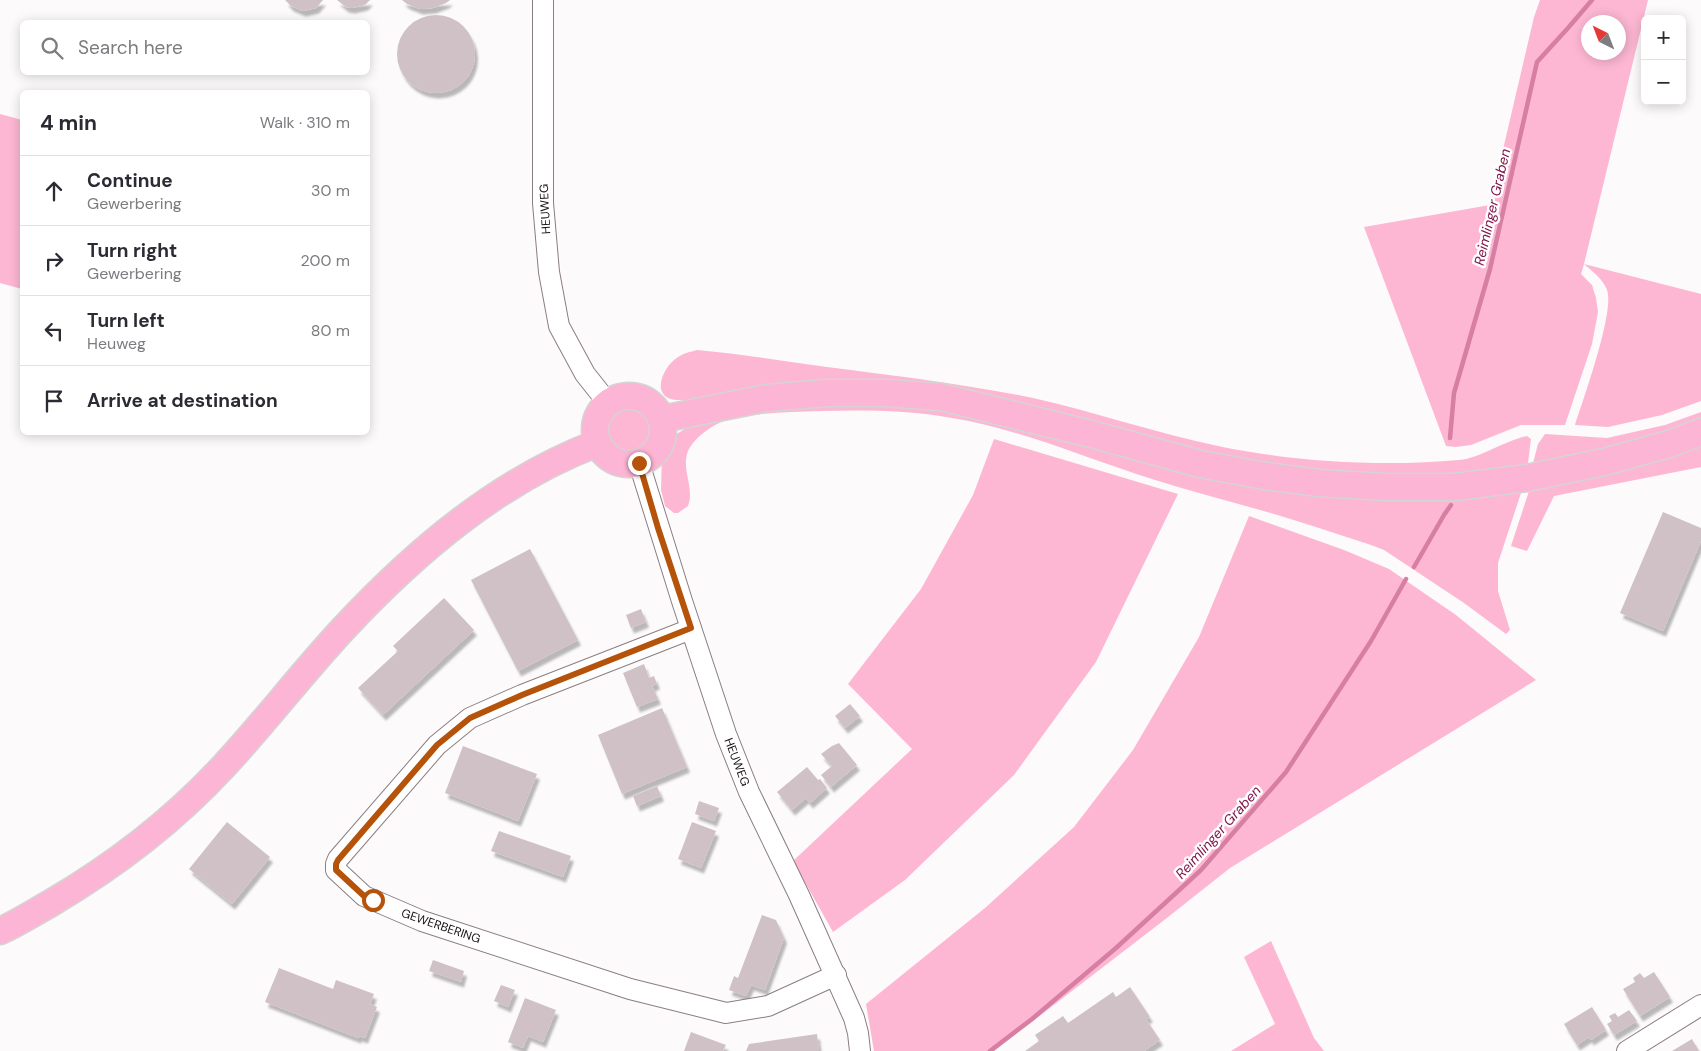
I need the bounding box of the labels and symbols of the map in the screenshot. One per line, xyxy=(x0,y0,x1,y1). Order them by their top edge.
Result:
north arrow xyxy=(1581,15,1626,60)
water label: Reimlinger Graben xyxy=(1470,147,1514,267)
street label: HEUWEG xyxy=(536,183,554,235)
route end xyxy=(628,452,651,475)
street label: HEUWEG xyxy=(721,736,753,788)
water label: Reimlinger Graben xyxy=(1171,782,1265,882)
route start xyxy=(362,889,385,912)
street label: GEWERBERING xyxy=(399,905,483,947)

